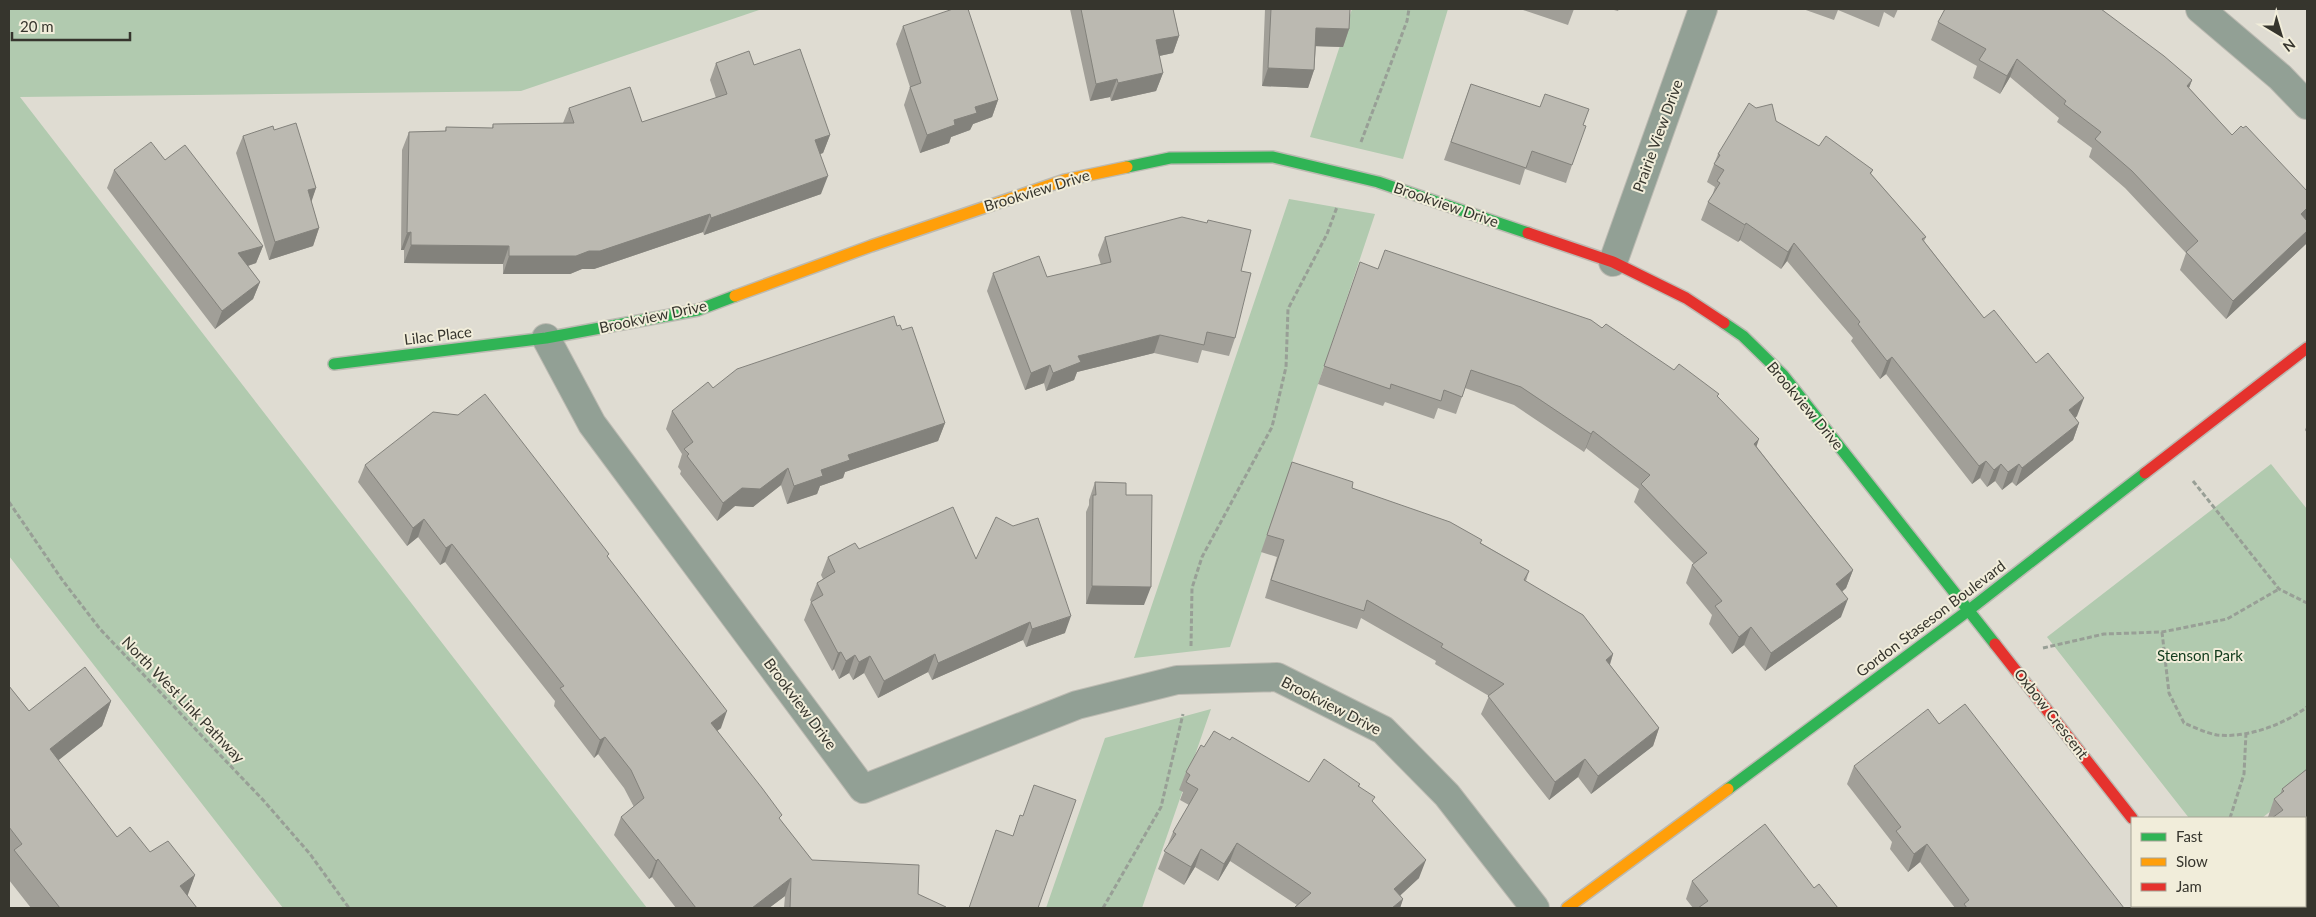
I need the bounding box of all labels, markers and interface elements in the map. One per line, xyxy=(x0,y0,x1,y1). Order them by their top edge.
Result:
scale bar xyxy=(12,10,130,42)
north arrow xyxy=(2256,10,2306,60)
text: 20 m xyxy=(20,17,54,35)
text: N xyxy=(2280,36,2299,56)
street label: Prairie View Drive xyxy=(1628,77,1686,194)
street label: Brookview Drive xyxy=(982,165,1092,215)
street label: Brookview Drive xyxy=(1392,178,1501,230)
street label: Brookview Drive xyxy=(597,296,708,336)
street label: Lilac Place xyxy=(403,322,473,348)
street label: Brookview Drive xyxy=(1764,358,1848,453)
street label: Gordon Staseson Boulevard xyxy=(1852,556,2009,680)
street label: North West Link Pathway xyxy=(119,632,249,766)
park label: Stenson Park xyxy=(2157,646,2243,664)
street label: Brookview Drive xyxy=(761,654,841,753)
street label: Oxbow Crescent xyxy=(2011,665,2093,763)
street label: Brookview Drive xyxy=(1279,672,1384,738)
legend xyxy=(2131,817,2306,907)
text: Fast xyxy=(2176,827,2203,845)
text: Slow xyxy=(2176,852,2208,870)
text: Jam xyxy=(2176,877,2202,895)

